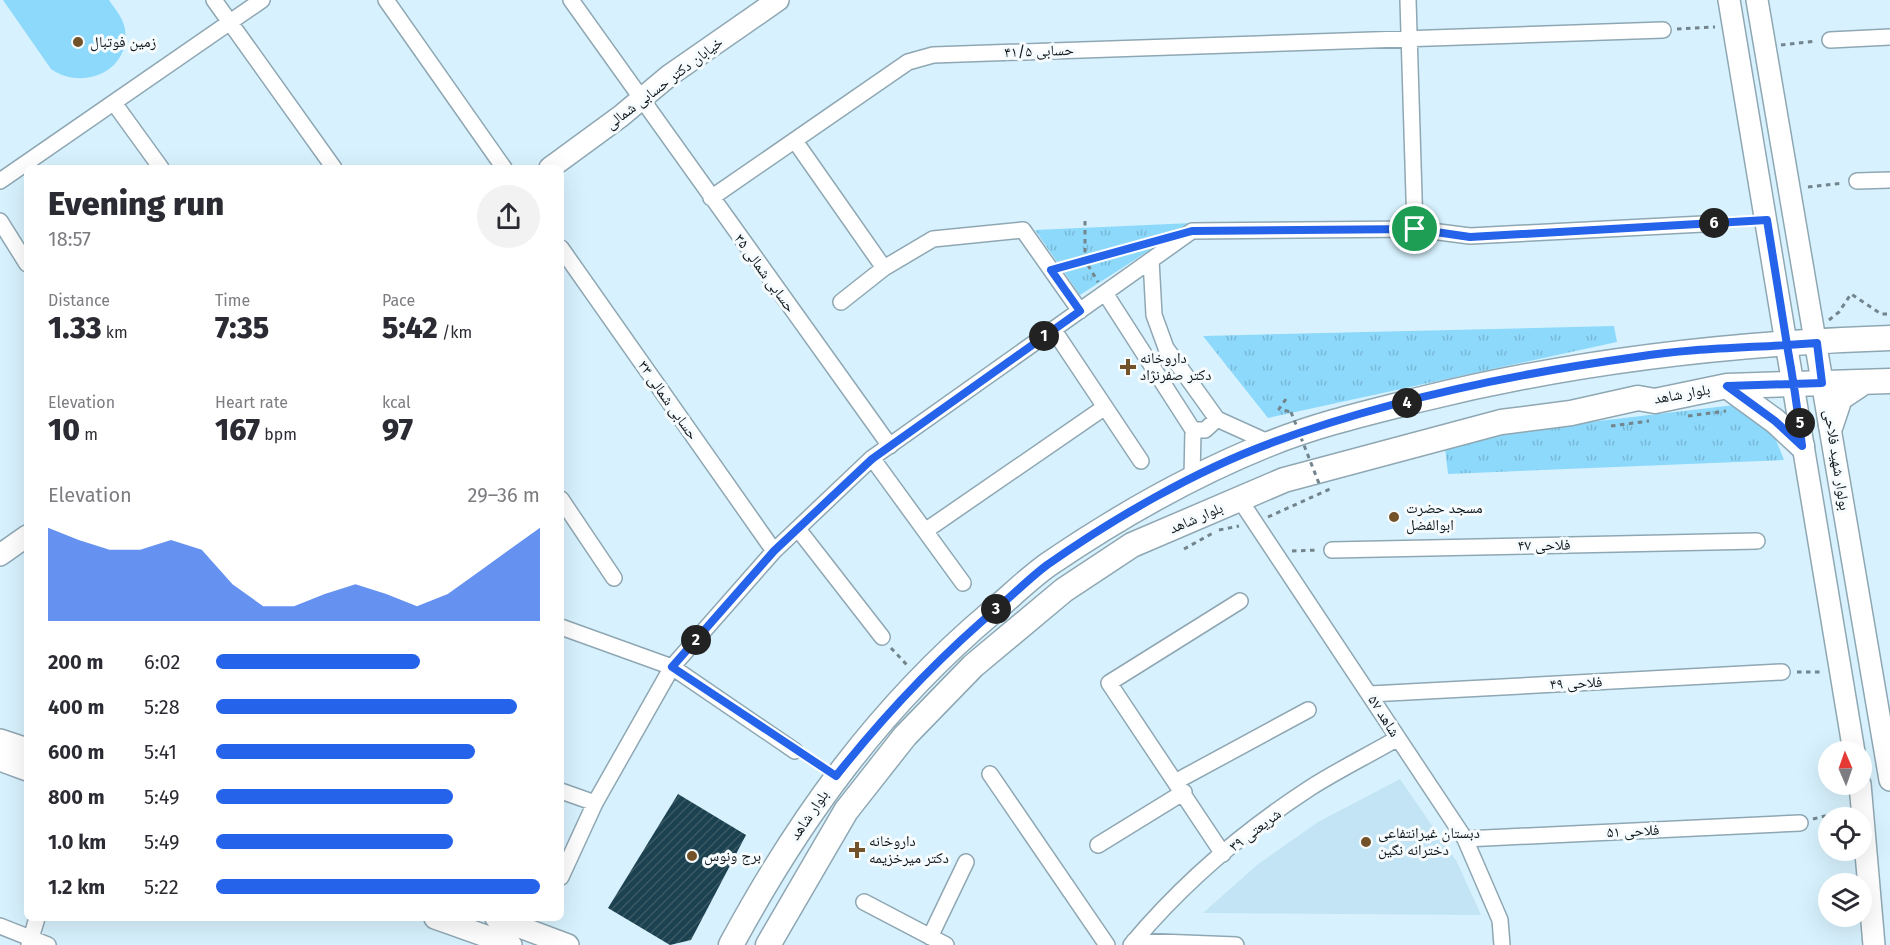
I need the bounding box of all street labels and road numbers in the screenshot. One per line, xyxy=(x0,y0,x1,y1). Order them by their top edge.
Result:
street label: خیابان دکتر حسابی شمالی xyxy=(602,33,727,134)
street label: حسابی ۴۱/۵ xyxy=(1004,41,1075,62)
street label: حسابی شمالی ۳۵ xyxy=(730,230,800,317)
street label: حسابی شمالی ۳۳ xyxy=(633,357,702,444)
street label: بلوار شاهد xyxy=(1653,380,1711,408)
street label: بولوار شهید فلاحی xyxy=(1819,408,1854,512)
street label: بلوار شاهد xyxy=(1166,499,1226,537)
street label: فلاحی ۴۷ xyxy=(1517,536,1571,555)
street label: فلاحی ۴۹ xyxy=(1549,673,1603,694)
street label: شاهد ۵۷ xyxy=(1364,692,1404,740)
street label: بلوار شاهد xyxy=(786,787,832,843)
street label: شریعتی ۳۹ xyxy=(1225,805,1285,856)
street label: فلاحی ۵۱ xyxy=(1606,821,1660,842)

